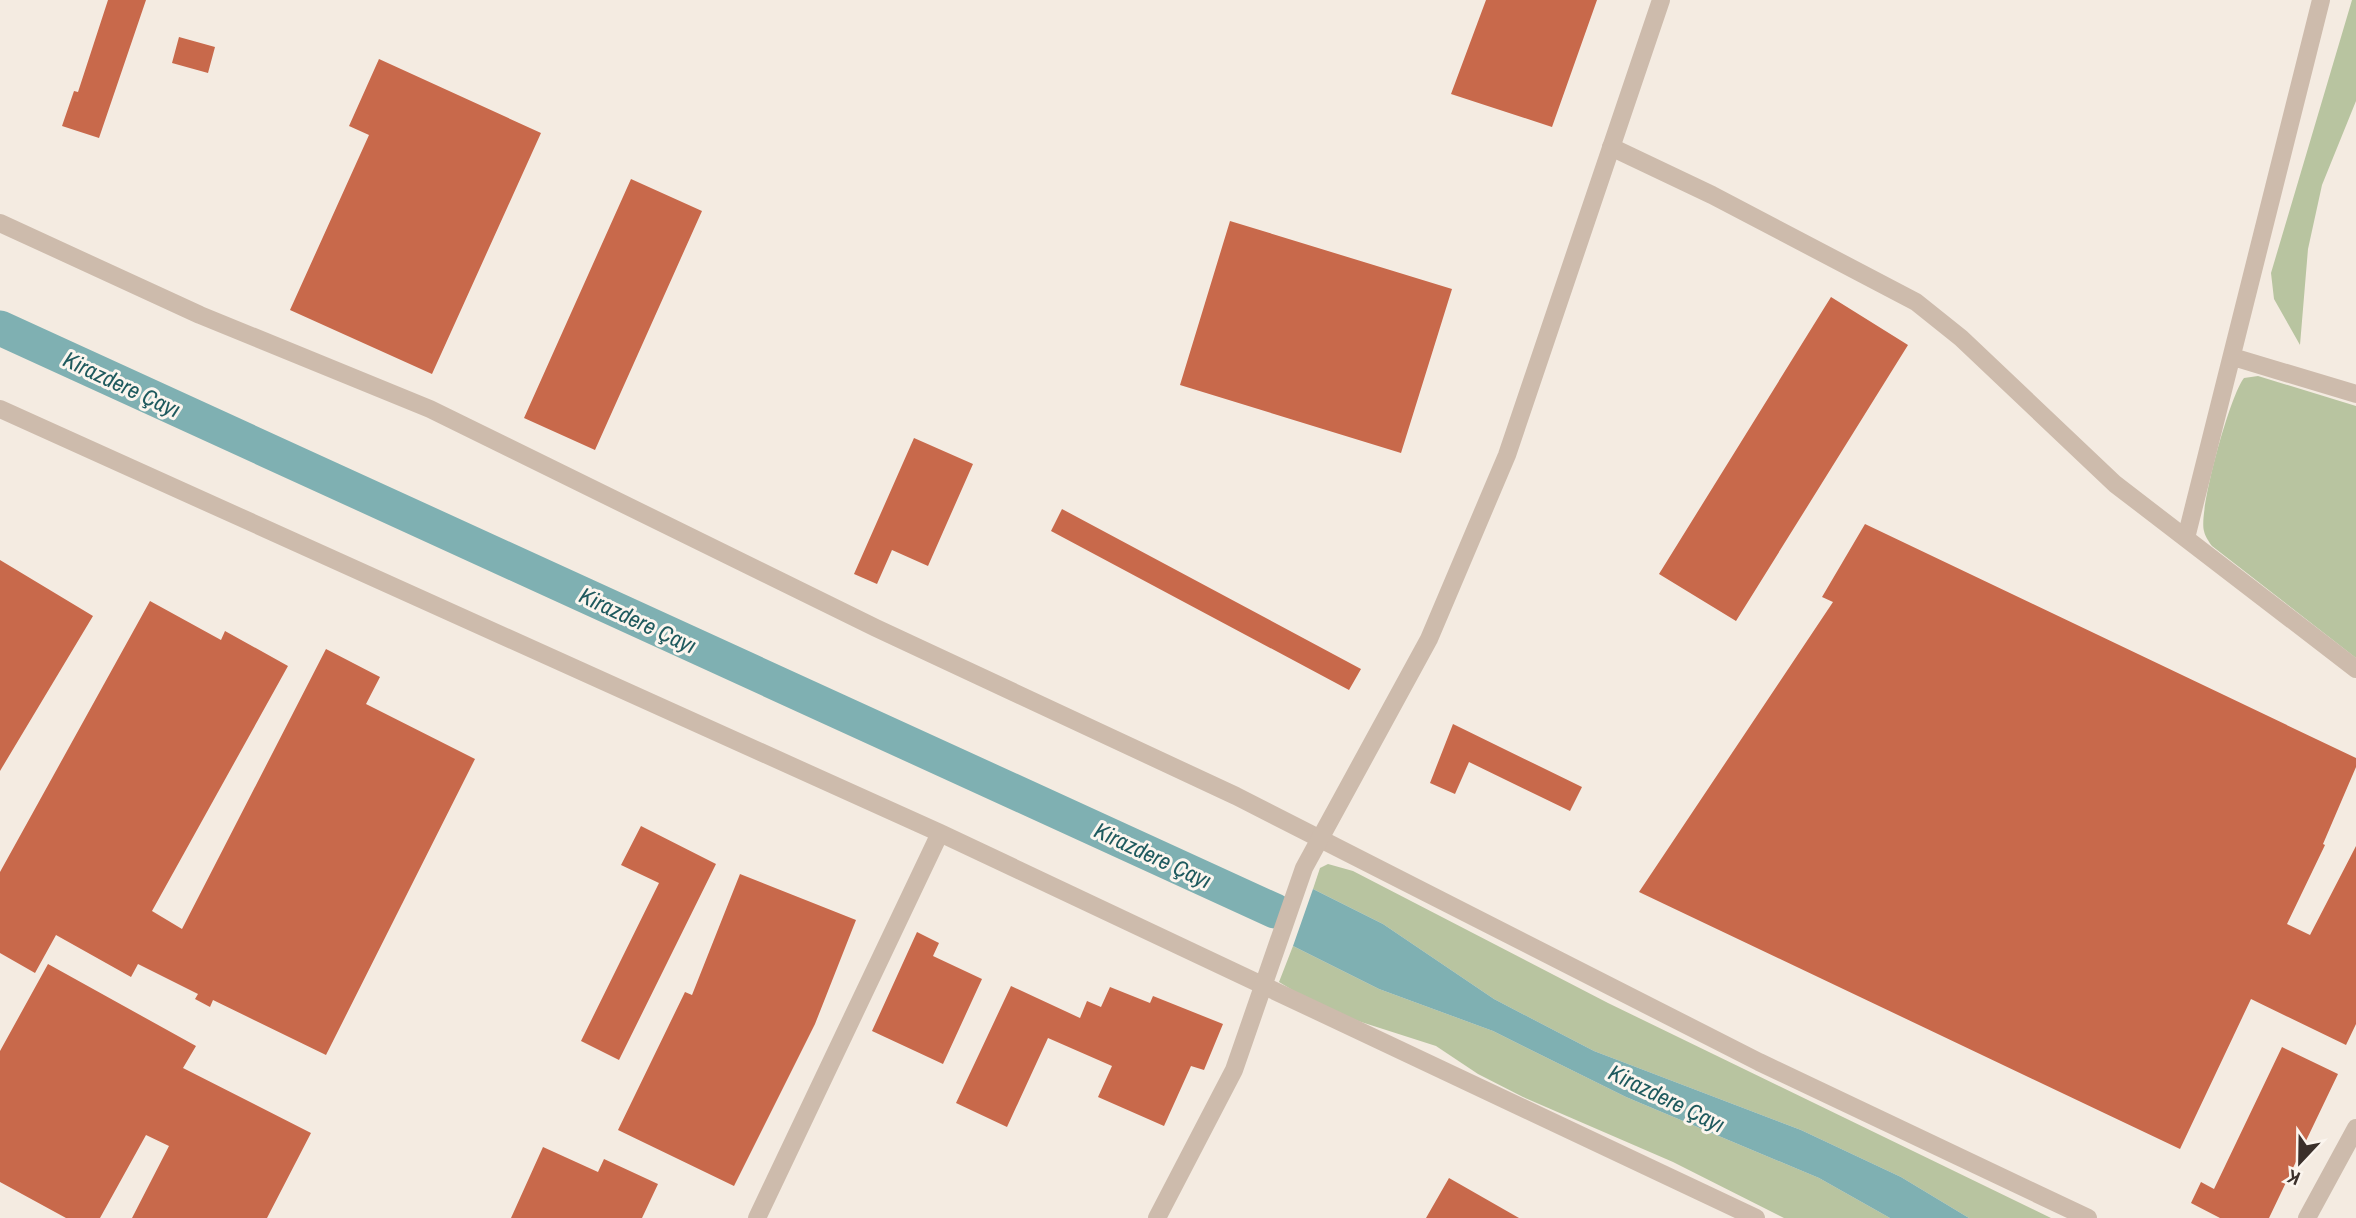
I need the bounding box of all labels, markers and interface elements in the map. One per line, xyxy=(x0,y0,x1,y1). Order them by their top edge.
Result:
water label: Kirazdere Çayı xyxy=(58,343,186,425)
water label: Kirazdere Çayı xyxy=(574,579,702,661)
water label: Kirazdere Çayı xyxy=(1089,814,1217,896)
water label: Kirazdere Çayı xyxy=(1604,1056,1730,1140)
north arrow xyxy=(2265,1127,2335,1197)
text: K xyxy=(2283,1163,2304,1192)

